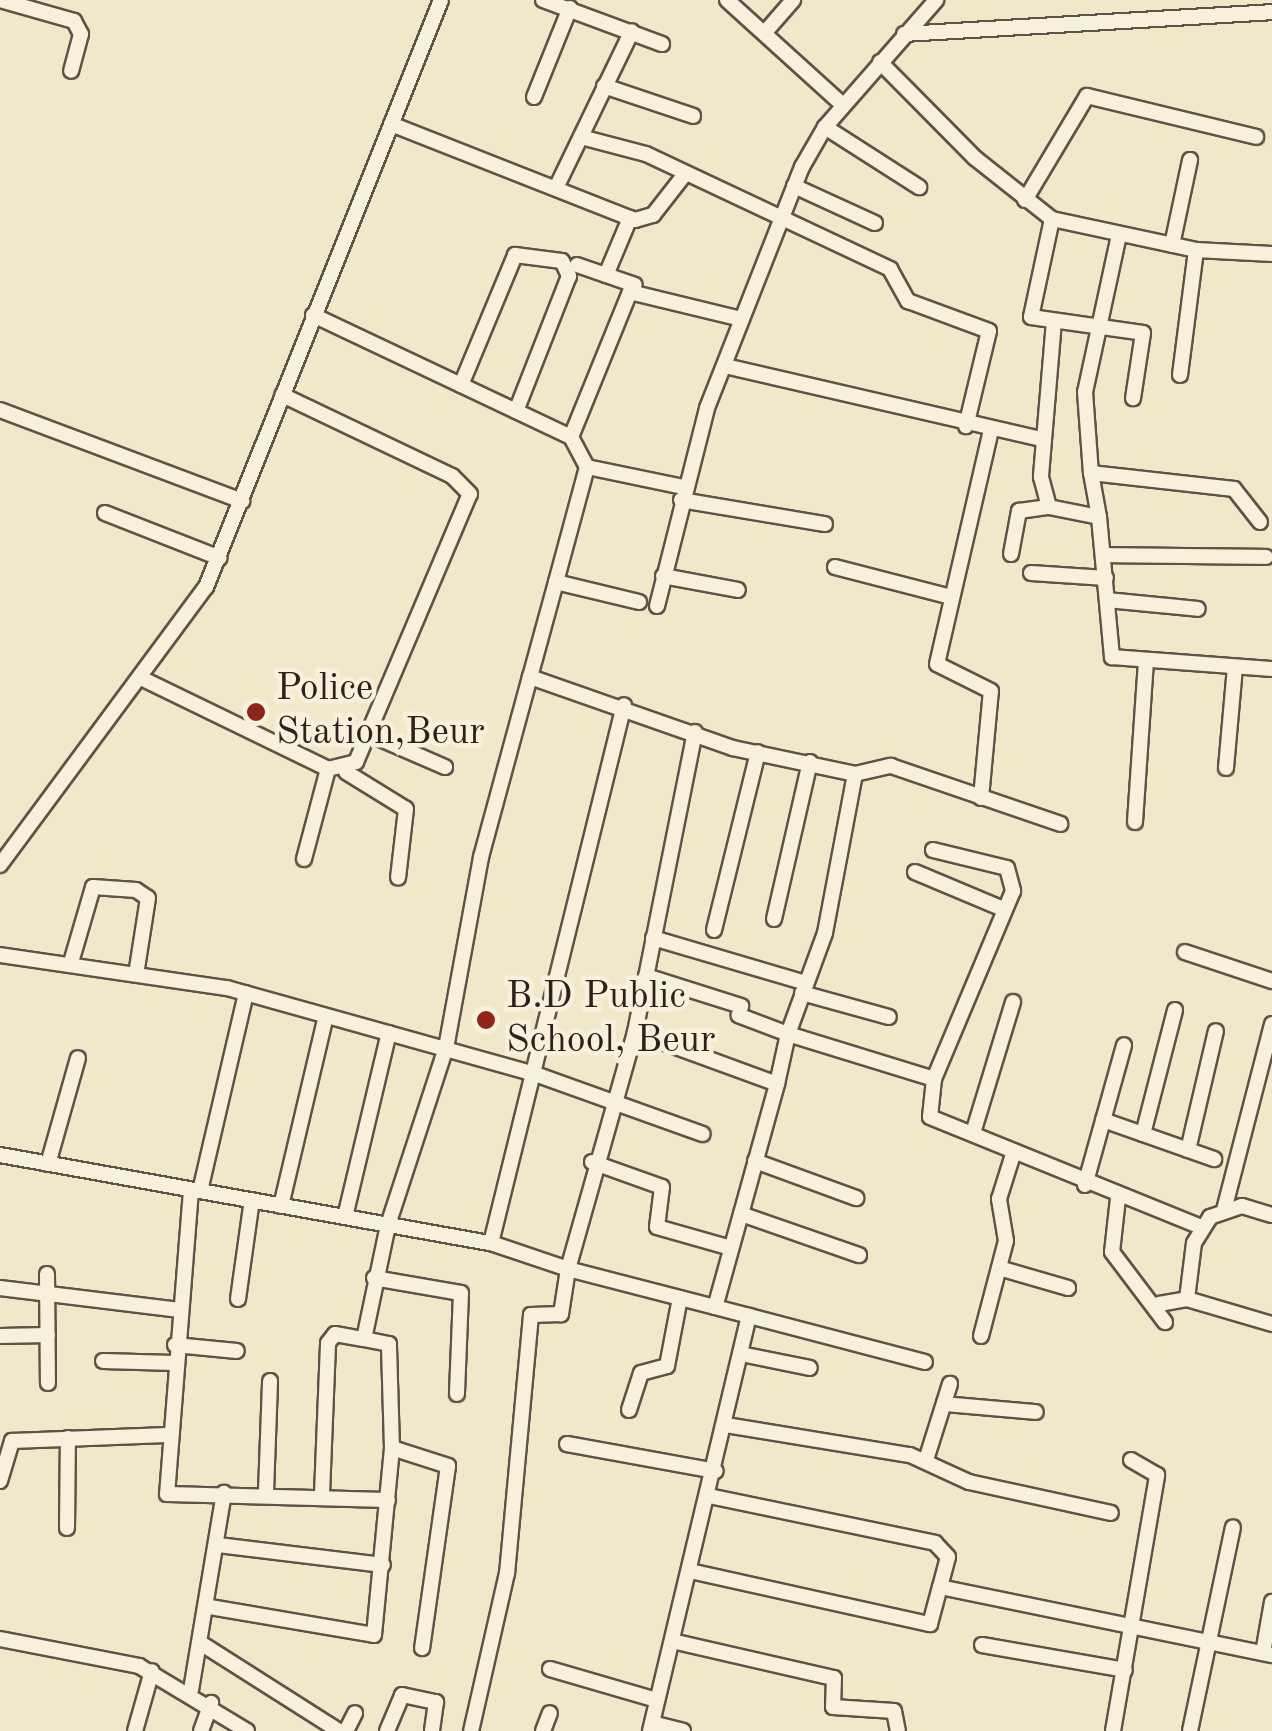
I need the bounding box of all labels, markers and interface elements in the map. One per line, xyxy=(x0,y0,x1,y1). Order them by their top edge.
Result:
place label: Police Station,Beur xyxy=(276,667,485,756)
marker: Police Station,Beur xyxy=(245,701,267,723)
place label: B.D Public School, Beur xyxy=(506,975,716,1064)
marker: B.D Public School, Beur xyxy=(475,1009,497,1031)

